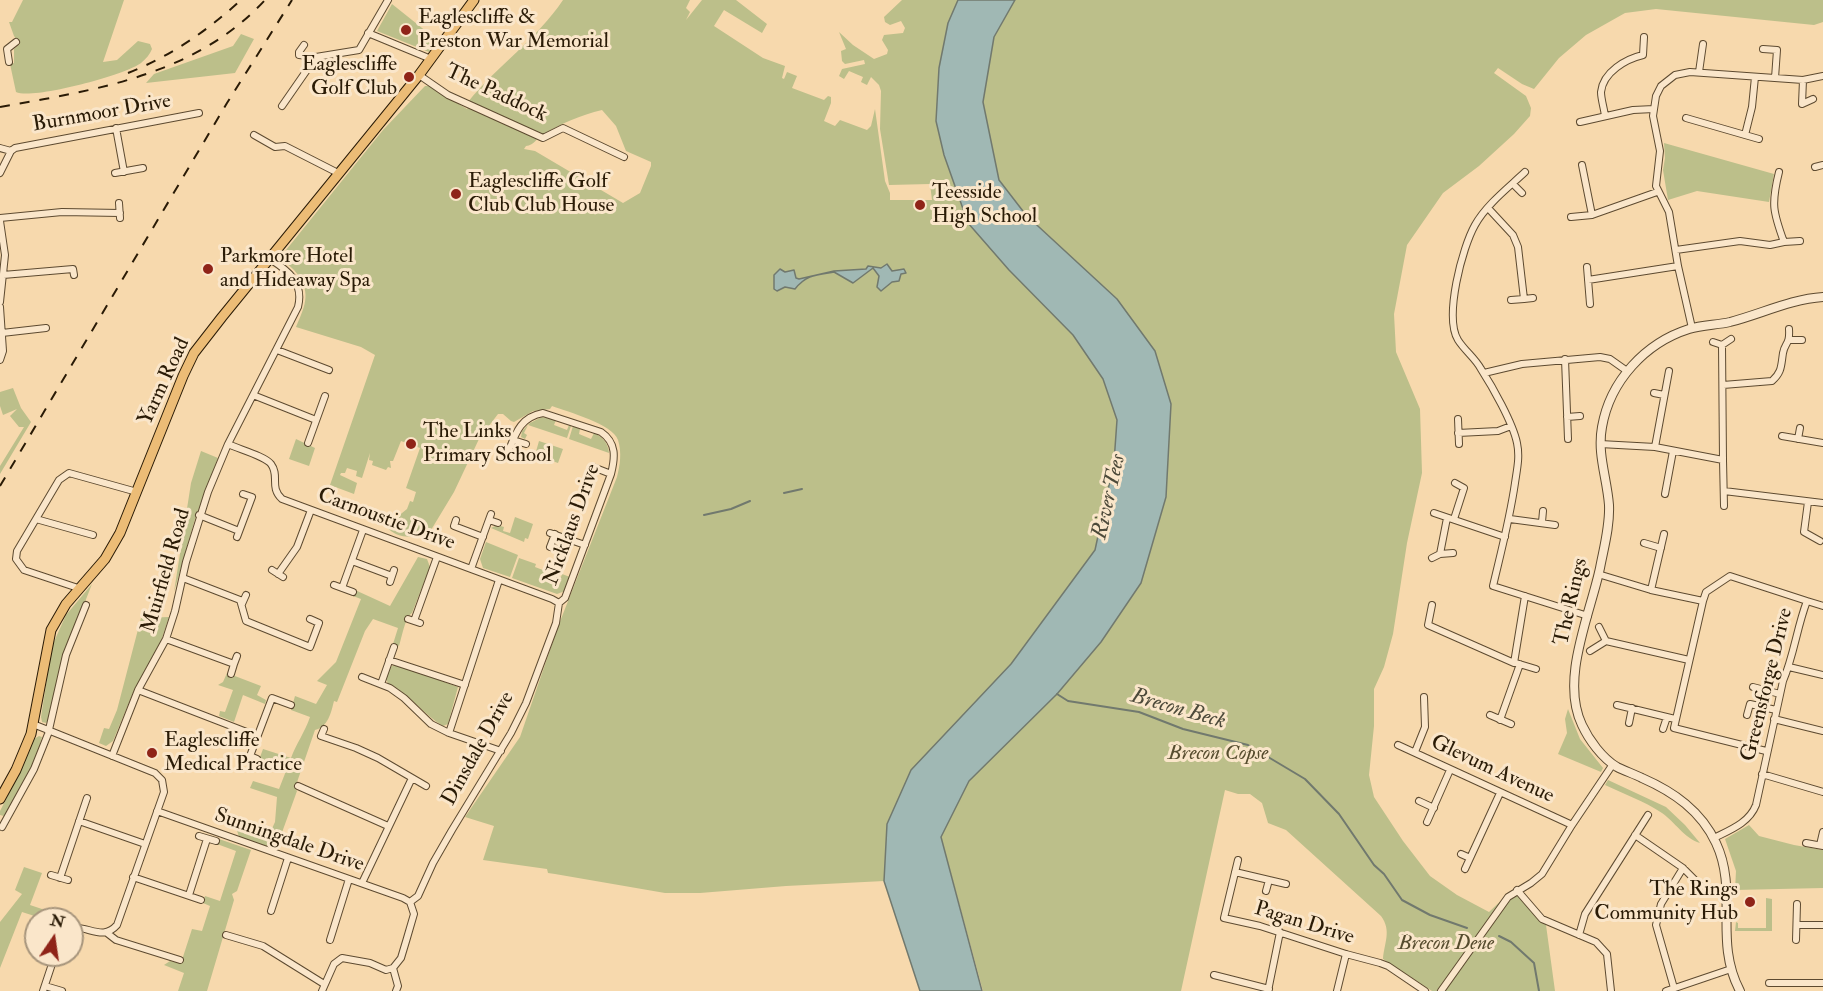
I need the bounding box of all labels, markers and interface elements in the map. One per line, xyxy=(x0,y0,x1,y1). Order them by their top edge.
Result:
place label: Eaglescliffe & Preston War Memorial xyxy=(418,5,609,55)
marker: Eaglescliffe & Preston War Memorial xyxy=(399,23,413,37)
place label: Eaglescliffe Golf Club xyxy=(301,52,397,102)
street label: The Paddock xyxy=(441,59,551,129)
marker: Eaglescliffe Golf Club xyxy=(402,70,416,84)
street label: Burnmoor Drive xyxy=(31,89,173,139)
place label: Eaglescliffe Golf Club Club House xyxy=(468,169,614,219)
place label: Teesside High School xyxy=(932,180,1037,230)
marker: Eaglescliffe Golf Club Club House xyxy=(449,187,463,201)
marker: Teesside High School xyxy=(913,198,927,212)
place label: Parkmore Hotel and Hideaway Spa xyxy=(220,244,370,294)
marker: Parkmore Hotel and Hideaway Spa xyxy=(201,262,215,276)
street label: Yarm Road xyxy=(134,334,196,430)
place label: The Links Primary School xyxy=(423,419,552,469)
marker: The Links Primary School xyxy=(404,437,418,451)
water label: River Tees xyxy=(1087,452,1133,542)
street label: Nicklaus Drive xyxy=(539,461,607,589)
street label: Carnoustie Drive xyxy=(314,483,458,557)
street label: Muirfield Road xyxy=(137,506,197,636)
street label: The Rings xyxy=(1550,556,1594,648)
street label: Greensforge Drive xyxy=(1737,606,1799,764)
water label: Brecon Beck xyxy=(1128,684,1228,736)
street label: Dinsdale Drive xyxy=(437,688,521,810)
place label: Eaglescliffe Medical Practice xyxy=(164,728,302,778)
street label: Glevum Avenue xyxy=(1426,730,1558,810)
park label: Brecon Copse xyxy=(1168,741,1268,767)
marker: Eaglescliffe Medical Practice xyxy=(145,746,159,760)
street label: Sunningdale Drive xyxy=(211,804,367,878)
place label: The Rings Community Hub xyxy=(1594,877,1738,927)
marker: The Rings Community Hub xyxy=(1743,895,1757,909)
street label: Pagan Drive xyxy=(1251,897,1357,951)
north arrow xyxy=(24,907,84,967)
text: N xyxy=(48,910,67,933)
park label: Brecon Dene xyxy=(1398,931,1494,957)

